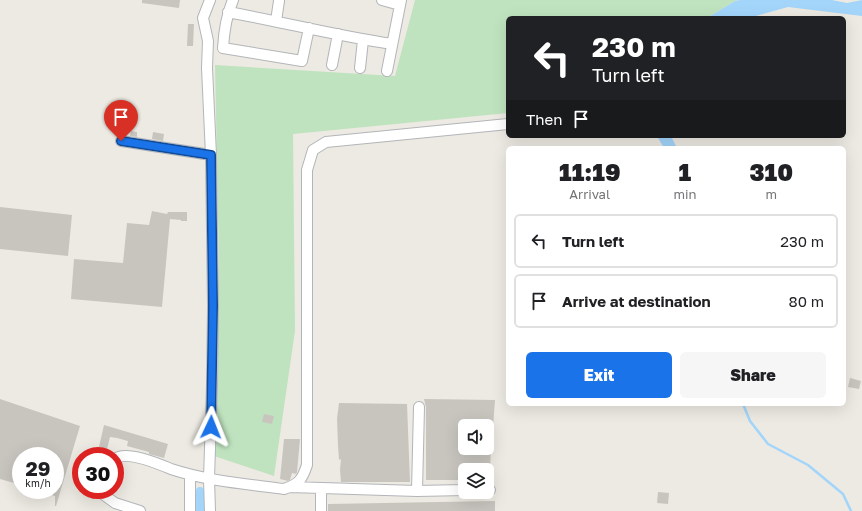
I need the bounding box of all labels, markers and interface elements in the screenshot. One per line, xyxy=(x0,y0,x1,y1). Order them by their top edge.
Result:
text: 230 m xyxy=(592,30,676,63)
icon: left xyxy=(526,32,578,84)
text: Turn left xyxy=(592,64,665,86)
pin xyxy=(104,100,138,141)
icon: arrive xyxy=(110,106,132,128)
icon: arrive xyxy=(570,108,592,130)
text: Then xyxy=(526,110,562,128)
text: 11:19 xyxy=(559,157,621,186)
text: 1 xyxy=(679,157,691,186)
text: 310 xyxy=(749,157,793,186)
text: Arrival xyxy=(569,186,610,202)
text: min xyxy=(673,186,696,202)
text: m xyxy=(765,186,777,202)
icon: left xyxy=(528,230,550,252)
text: Turn left xyxy=(562,232,624,250)
text: 230 m xyxy=(780,232,824,250)
icon: arrive xyxy=(528,290,550,312)
text: Arrive at destination xyxy=(562,292,711,310)
text: 80 m xyxy=(789,292,824,310)
button: Exit xyxy=(526,352,672,398)
button: Share xyxy=(680,352,826,398)
position arrow xyxy=(190,406,232,448)
map controls xyxy=(458,419,494,499)
button: sound xyxy=(458,419,494,455)
speed limit sign: 30 xyxy=(72,447,124,499)
text: 29 xyxy=(26,456,50,480)
button: layers xyxy=(458,463,494,499)
text: km/h xyxy=(25,477,51,489)

